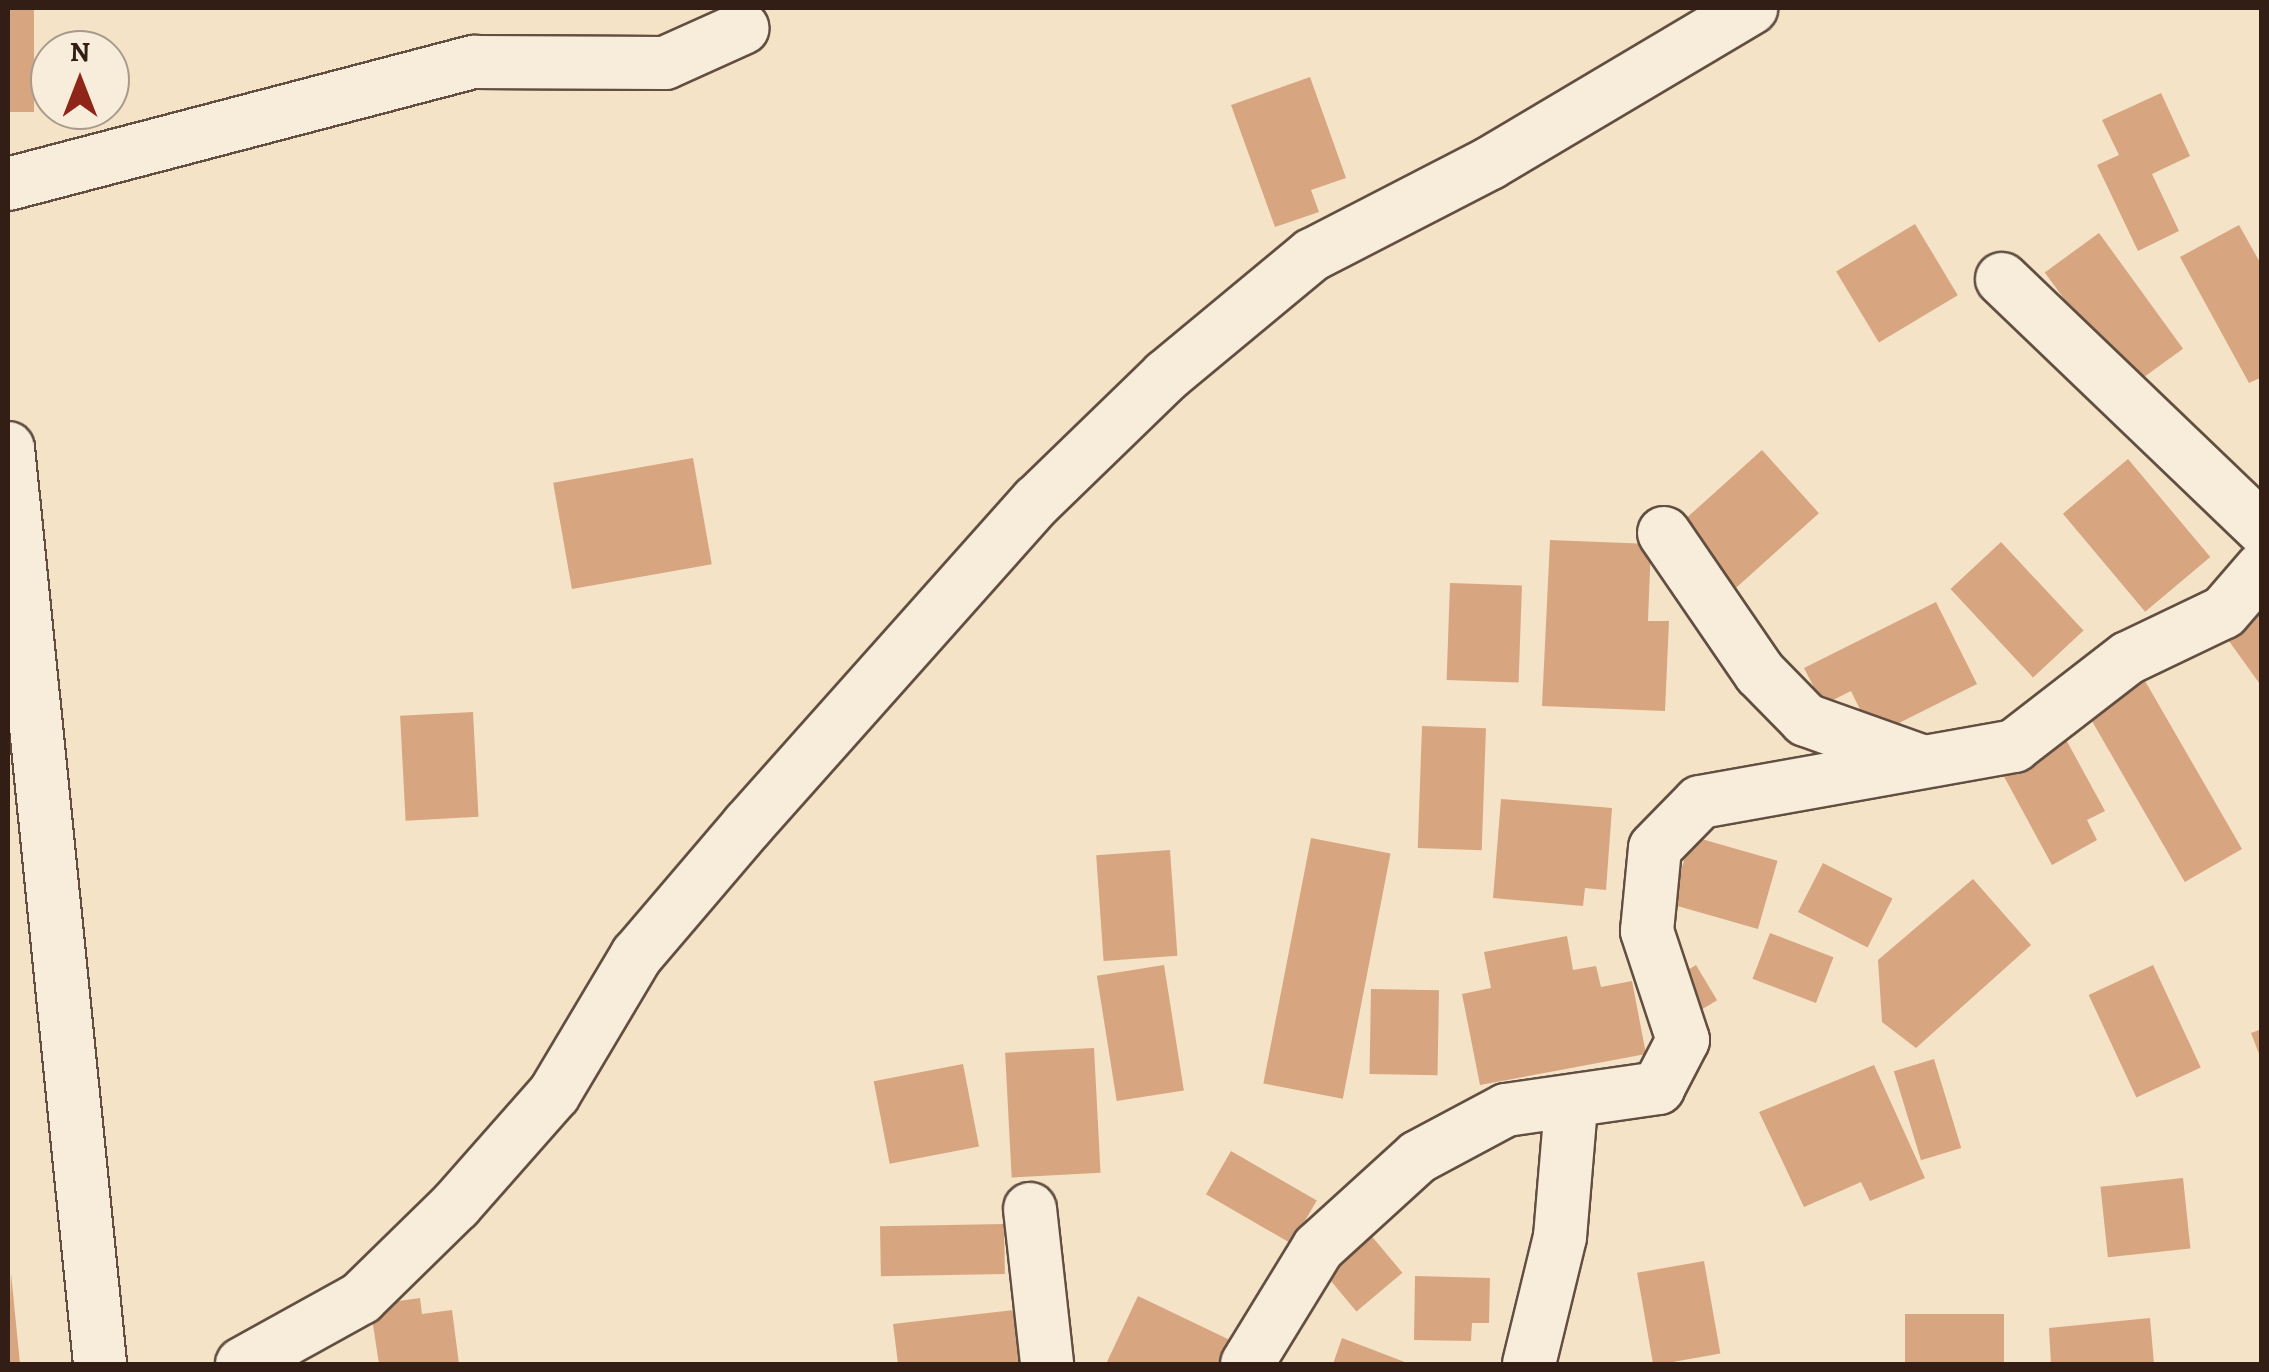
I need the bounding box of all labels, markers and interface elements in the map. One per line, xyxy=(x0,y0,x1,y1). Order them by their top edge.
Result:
north arrow xyxy=(30,30,130,130)
text: N xyxy=(70,33,90,71)

